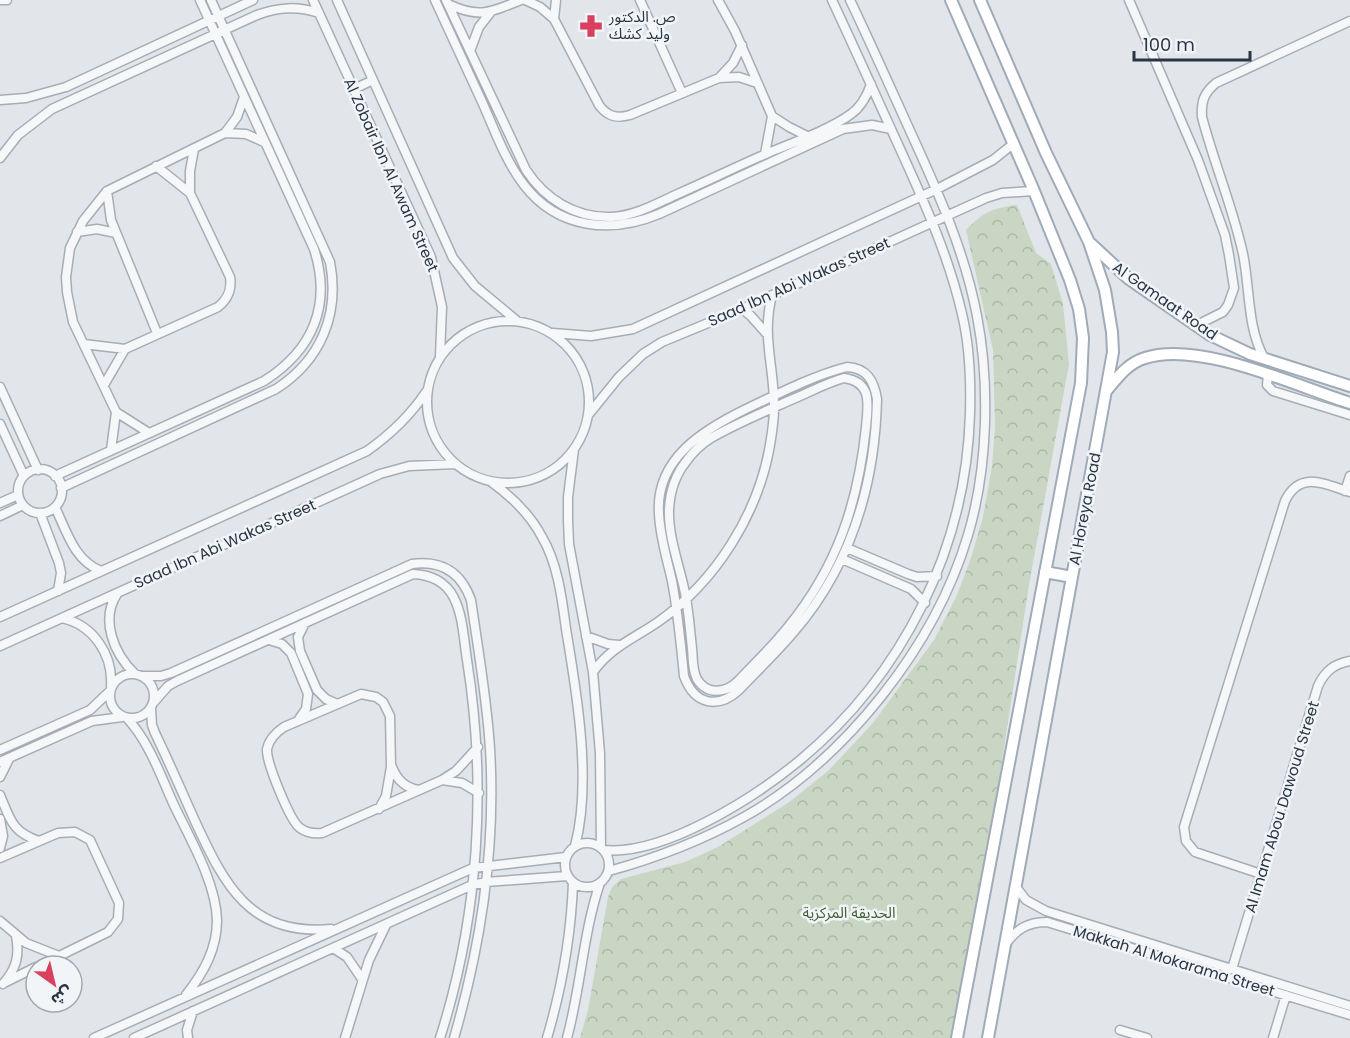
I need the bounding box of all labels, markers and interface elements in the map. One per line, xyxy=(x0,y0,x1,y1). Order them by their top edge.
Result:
place label: ص. الدكتور وليد كشك xyxy=(608,6,676,44)
pharmacy icon: ص. الدكتور وليد كشك xyxy=(578,13,604,39)
scale bar xyxy=(1134,24,1250,62)
text: 100 m xyxy=(1143,32,1195,57)
street label: Al Zobair Ibn Al Awam Street xyxy=(339,74,444,275)
street label: Saad Ibn Abi Wakas Street xyxy=(705,232,893,331)
street label: Al Gamaat Road xyxy=(1109,256,1222,345)
street label: Al Horeya Road xyxy=(1063,451,1106,567)
street label: Saad Ibn Abi Wakas Street xyxy=(131,494,319,593)
street label: Al Imam Abou Dawoud Street xyxy=(1239,698,1324,915)
park label: الحديقة المركزية xyxy=(802,902,896,923)
street label: Makkah Al Mokarama Street xyxy=(1071,920,1277,1001)
north arrow xyxy=(24,954,84,1014)
text: ش xyxy=(47,980,78,1012)

